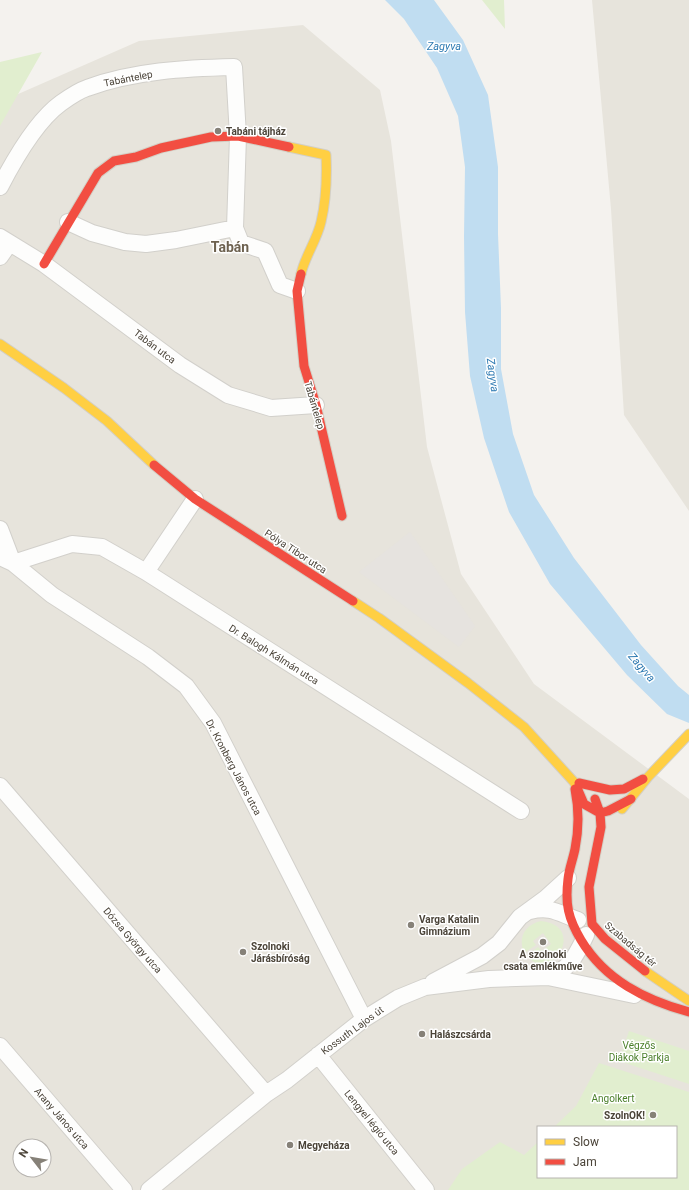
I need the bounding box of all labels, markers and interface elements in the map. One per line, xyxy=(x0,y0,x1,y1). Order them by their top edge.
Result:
water label: Zagyva xyxy=(426,40,461,53)
street label: Tabántelep xyxy=(103,68,154,89)
marker: Tabáni tájház xyxy=(213,126,223,136)
place label: Tabáni tájház xyxy=(226,126,286,137)
district label: Tabán xyxy=(211,239,249,255)
street label: Tabán utca xyxy=(132,327,178,366)
water label: Zagyva xyxy=(484,356,501,393)
street label: Tabántelep xyxy=(302,380,327,431)
street label: Pólya Tibor utca xyxy=(263,527,329,576)
street label: Dr. Balogh Kálmán utca xyxy=(227,622,321,687)
water label: Zagyva xyxy=(625,649,658,685)
street label: Dr. Kronberg János utca xyxy=(204,717,263,817)
street label: Dózsa György utca xyxy=(101,905,164,975)
place label: Varga Katalin Gimnázium xyxy=(419,914,480,937)
marker: Varga Katalin Gimnázium xyxy=(406,920,416,930)
street label: Szabadság tér xyxy=(603,920,659,969)
marker: A szolnoki csata emlékműve xyxy=(538,937,548,947)
place label: Szolnoki Járásbíróság xyxy=(251,941,310,964)
marker: Szolnoki Járásbíróság xyxy=(238,947,248,957)
place label: A szolnoki csata emlékműve xyxy=(503,949,583,972)
street label: Kossuth Lajos út xyxy=(319,1004,386,1057)
marker: Halászcsárda xyxy=(417,1029,427,1039)
place label: Halászcsárda xyxy=(430,1029,491,1040)
park label: Végzős Diákok Parkja xyxy=(609,1040,669,1063)
street label: Arany János utca xyxy=(32,1086,91,1151)
street label: Lengyel légió utca xyxy=(342,1088,401,1157)
park label: Angolkert xyxy=(592,1093,634,1104)
place label: SzolnOK! xyxy=(604,1110,645,1121)
marker: SzolnOK! xyxy=(648,1110,658,1120)
legend xyxy=(537,1126,677,1178)
text: Slow xyxy=(573,1135,599,1149)
north arrow xyxy=(12,1138,52,1178)
marker: Megyeháza xyxy=(285,1140,295,1150)
place label: Megyeháza xyxy=(298,1140,350,1151)
text: N xyxy=(16,1146,32,1160)
text: Jam xyxy=(573,1155,597,1169)

